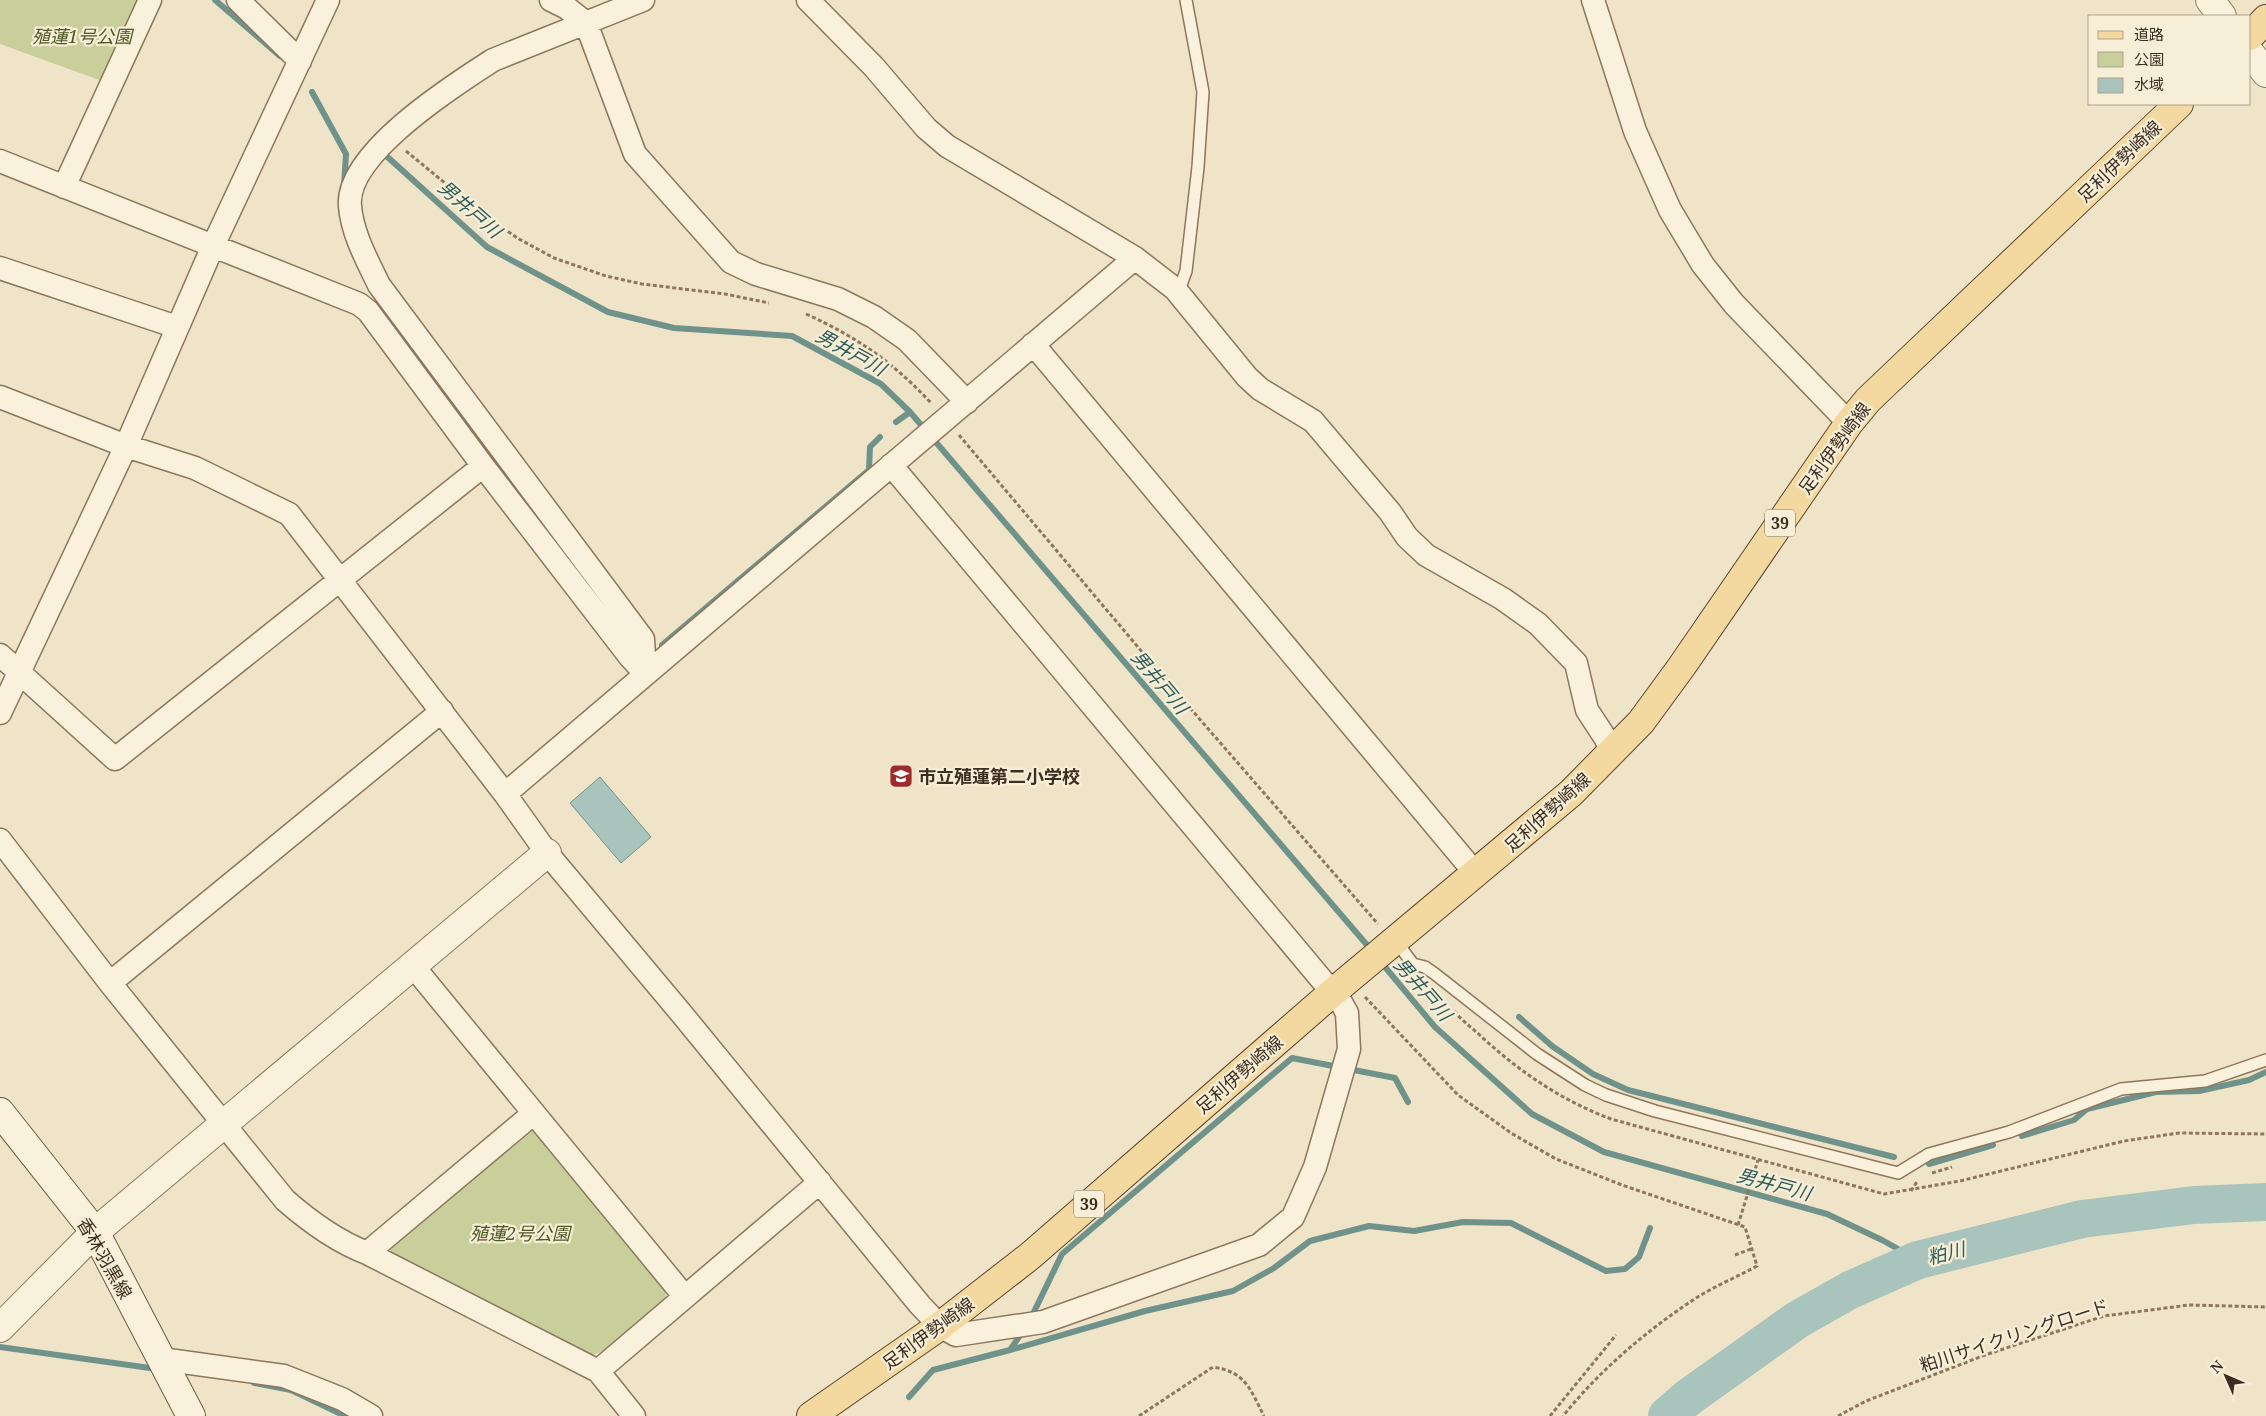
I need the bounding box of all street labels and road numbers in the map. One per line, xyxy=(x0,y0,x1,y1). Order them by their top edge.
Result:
street label: 足利伊勢崎線 xyxy=(2072,115,2166,207)
street label: 足利伊勢崎線 xyxy=(1793,397,1875,499)
road number: 39 xyxy=(1765,509,1795,536)
street label: 足利伊勢崎線 xyxy=(1499,767,1595,857)
street label: 足利伊勢崎線 xyxy=(1190,1030,1288,1118)
road number: 39 xyxy=(1074,1190,1104,1218)
street label: 香林羽黒線 xyxy=(72,1213,138,1303)
street label: 足利伊勢崎線 xyxy=(877,1292,979,1374)
street label: 粕川サイクリングロード xyxy=(1916,1293,2112,1377)

